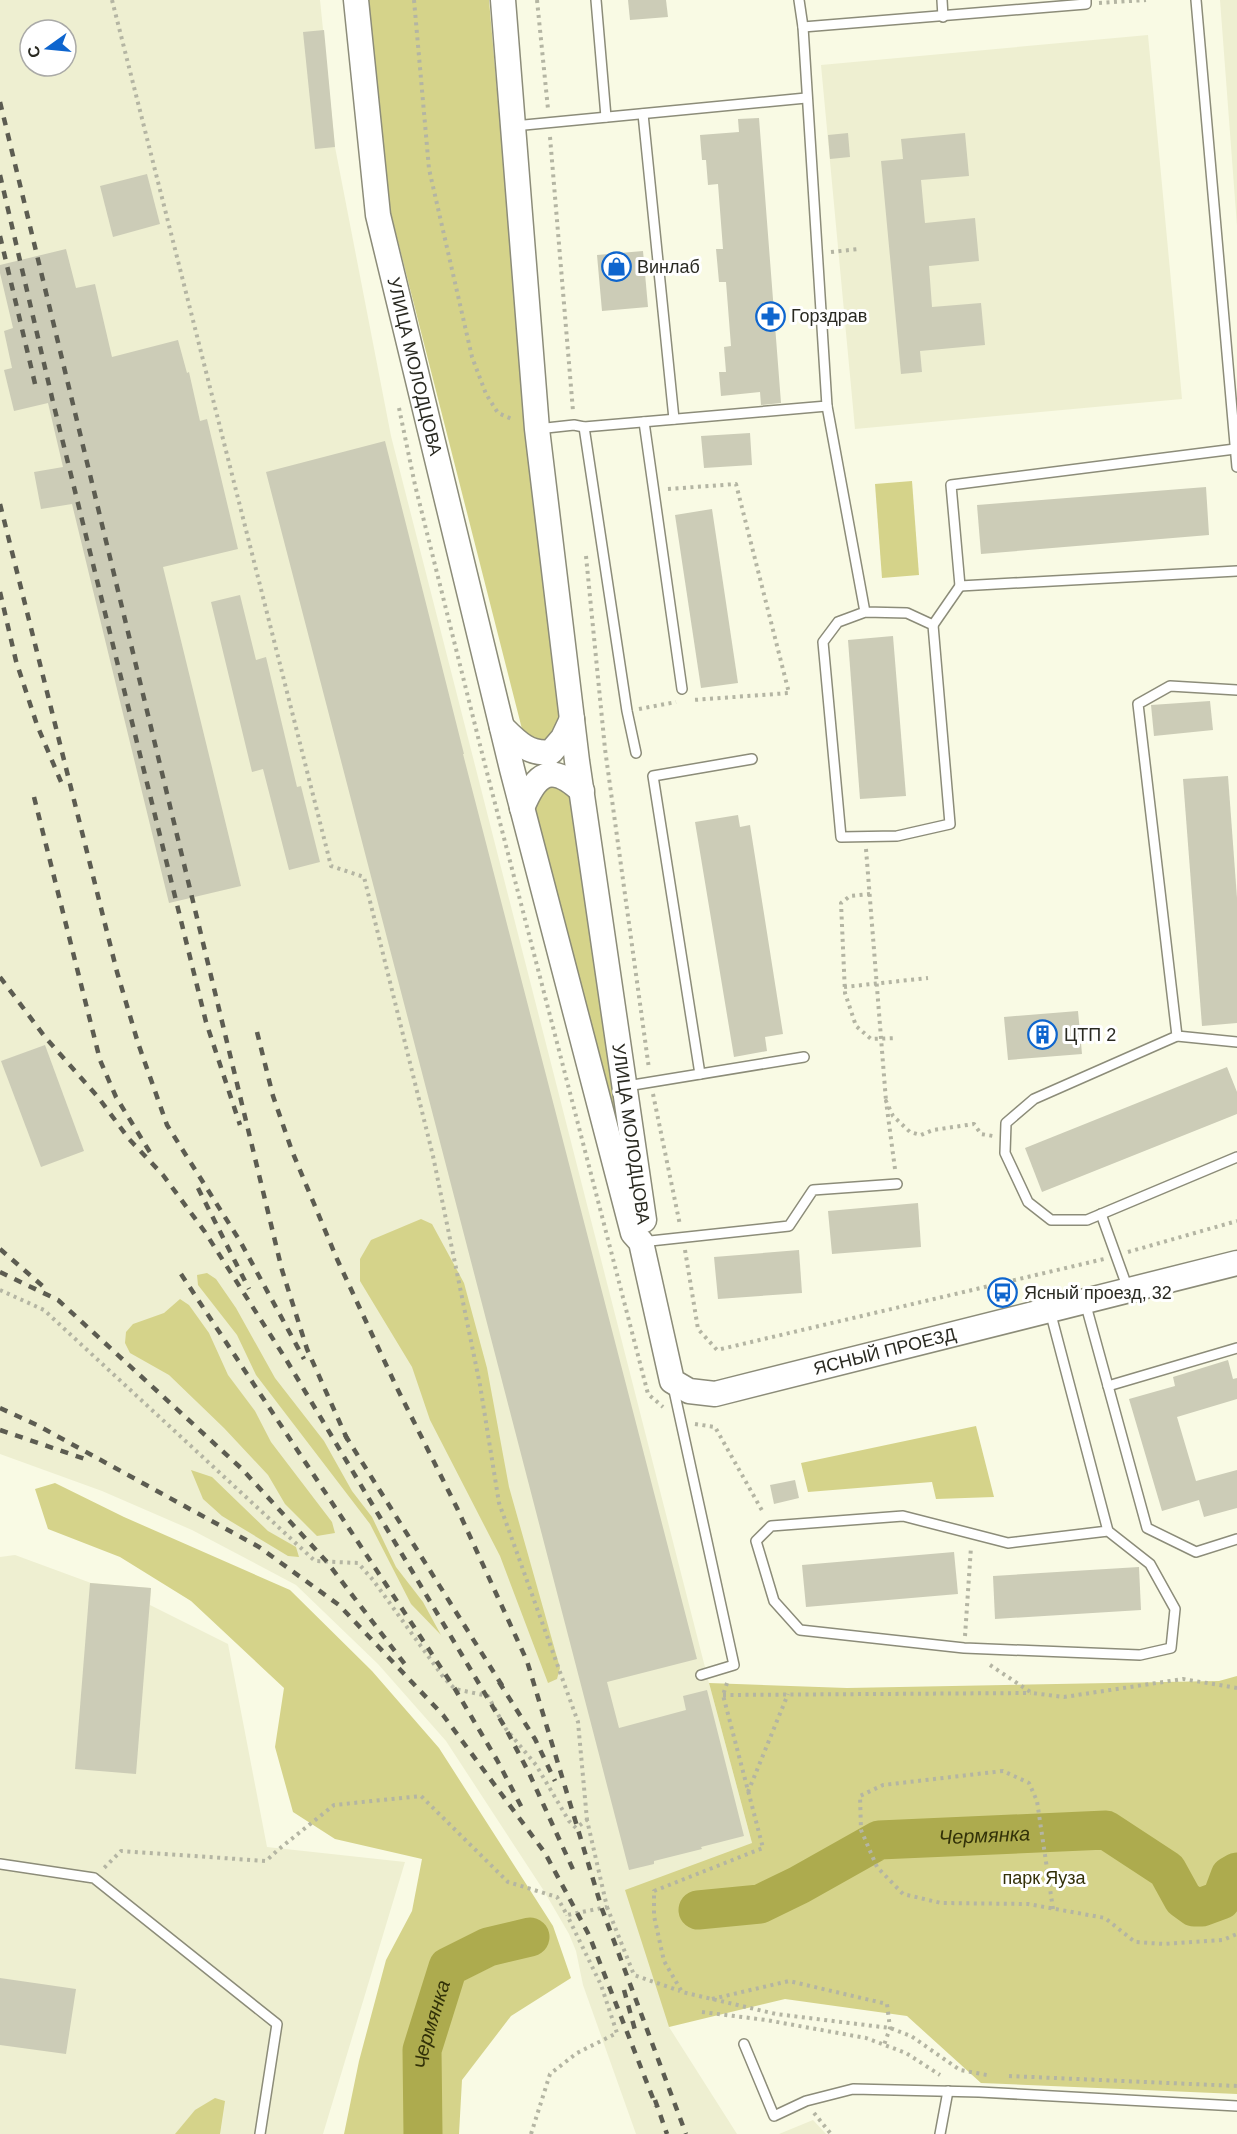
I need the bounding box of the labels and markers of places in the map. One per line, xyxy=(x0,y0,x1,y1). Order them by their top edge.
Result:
shop icon: Винлаб xyxy=(600,251,632,283)
place label: Винлаб xyxy=(637,257,700,277)
pharmacy icon: Горздрав xyxy=(754,300,786,332)
place label: Горздрав xyxy=(791,306,867,326)
building icon: ЦТП 2 xyxy=(1027,1019,1059,1051)
place label: ЦТП 2 xyxy=(1064,1025,1116,1045)
bus stop icon: Ясный проезд, 32 xyxy=(987,1277,1019,1309)
place label: Ясный проезд, 32 xyxy=(1024,1283,1172,1303)

